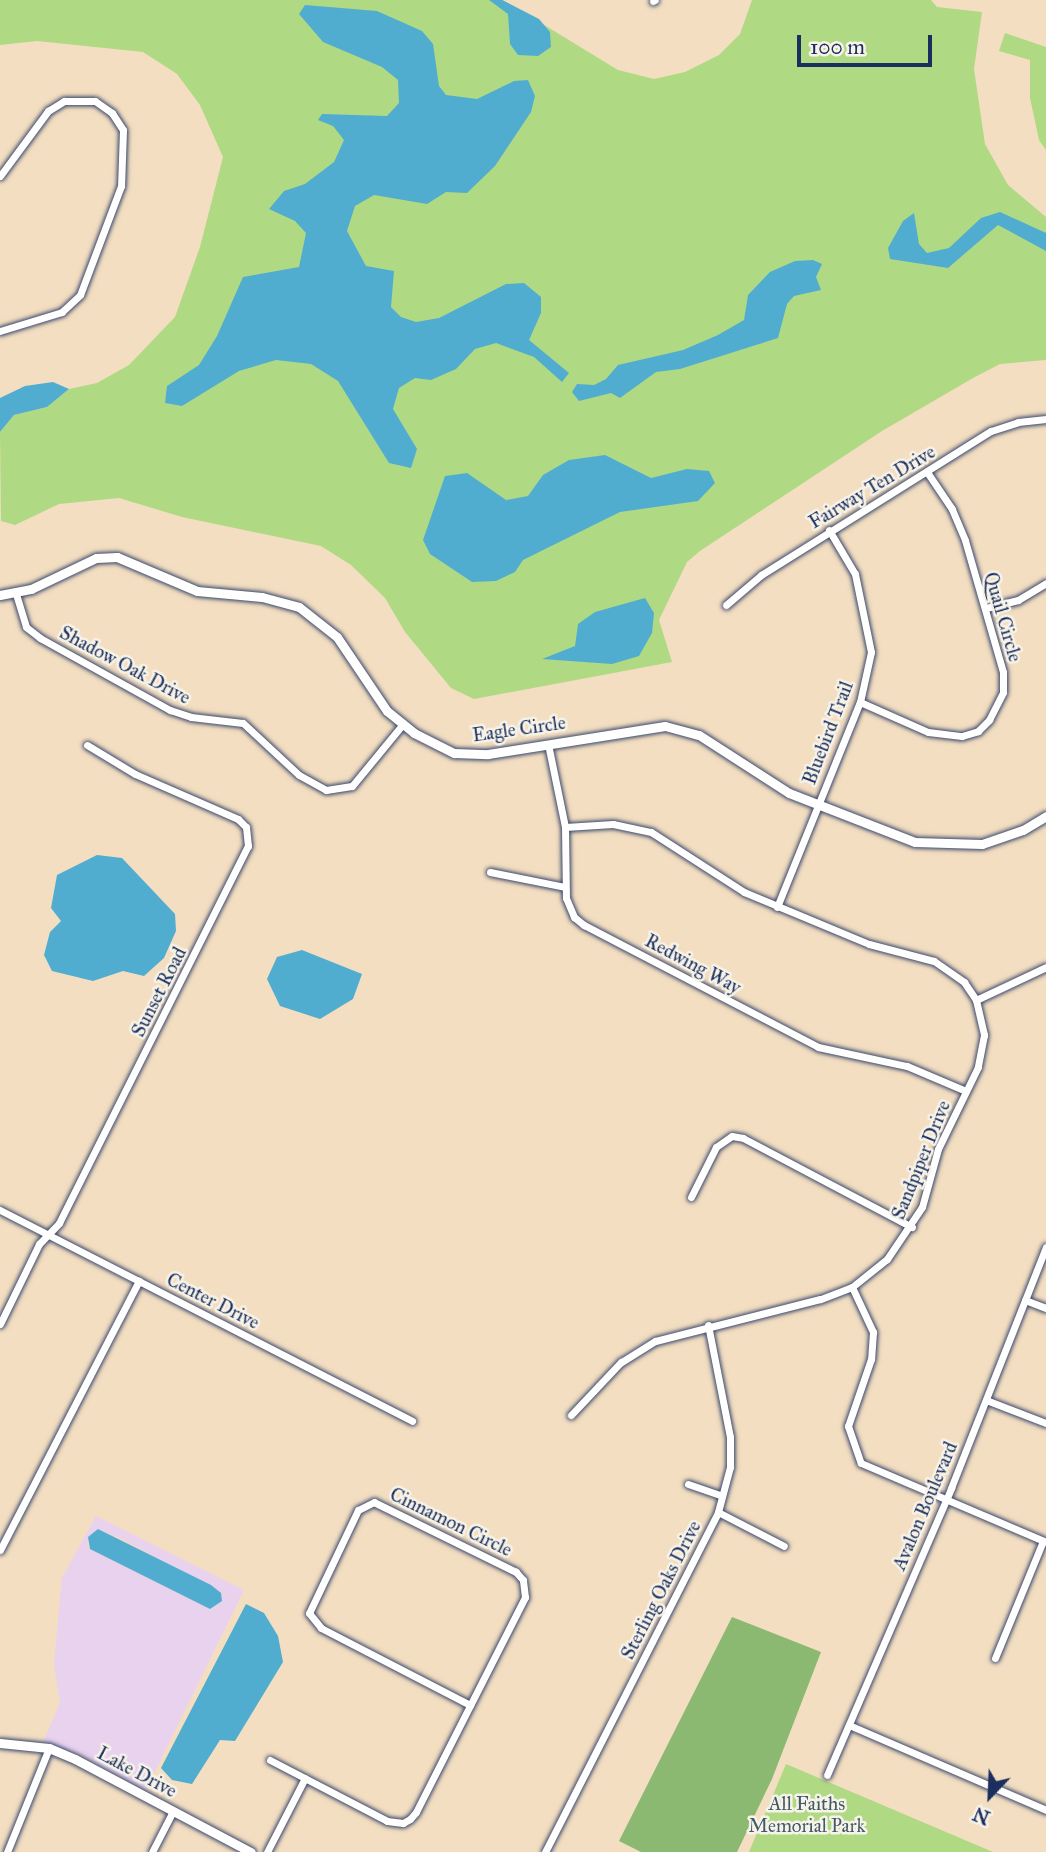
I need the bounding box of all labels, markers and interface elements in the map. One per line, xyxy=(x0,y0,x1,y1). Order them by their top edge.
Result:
scale bar xyxy=(801,21,936,65)
text: 100 m xyxy=(810,34,865,60)
street label: Fairway Ten Drive xyxy=(805,440,939,534)
street label: Quail Circle xyxy=(979,570,1027,664)
street label: Shadow Oak Drive xyxy=(56,621,194,709)
street label: Bluebird Trail xyxy=(798,678,858,788)
street label: Eagle Circle xyxy=(471,711,567,747)
street label: Redwing Way xyxy=(641,929,745,999)
street label: Sunset Road xyxy=(127,943,191,1041)
street label: Sandpiper Drive xyxy=(887,1097,955,1223)
street label: Center Drive xyxy=(163,1268,263,1334)
street label: Avalon Boulevard xyxy=(888,1438,962,1574)
street label: Cinnamon Circle xyxy=(386,1483,516,1561)
street label: Sterling Oaks Drive xyxy=(616,1517,706,1663)
street label: Lake Drive xyxy=(93,1742,181,1802)
north arrow xyxy=(955,1761,1025,1831)
park label: All Faiths Memorial Park xyxy=(749,1793,865,1837)
text: N xyxy=(970,1802,994,1830)

